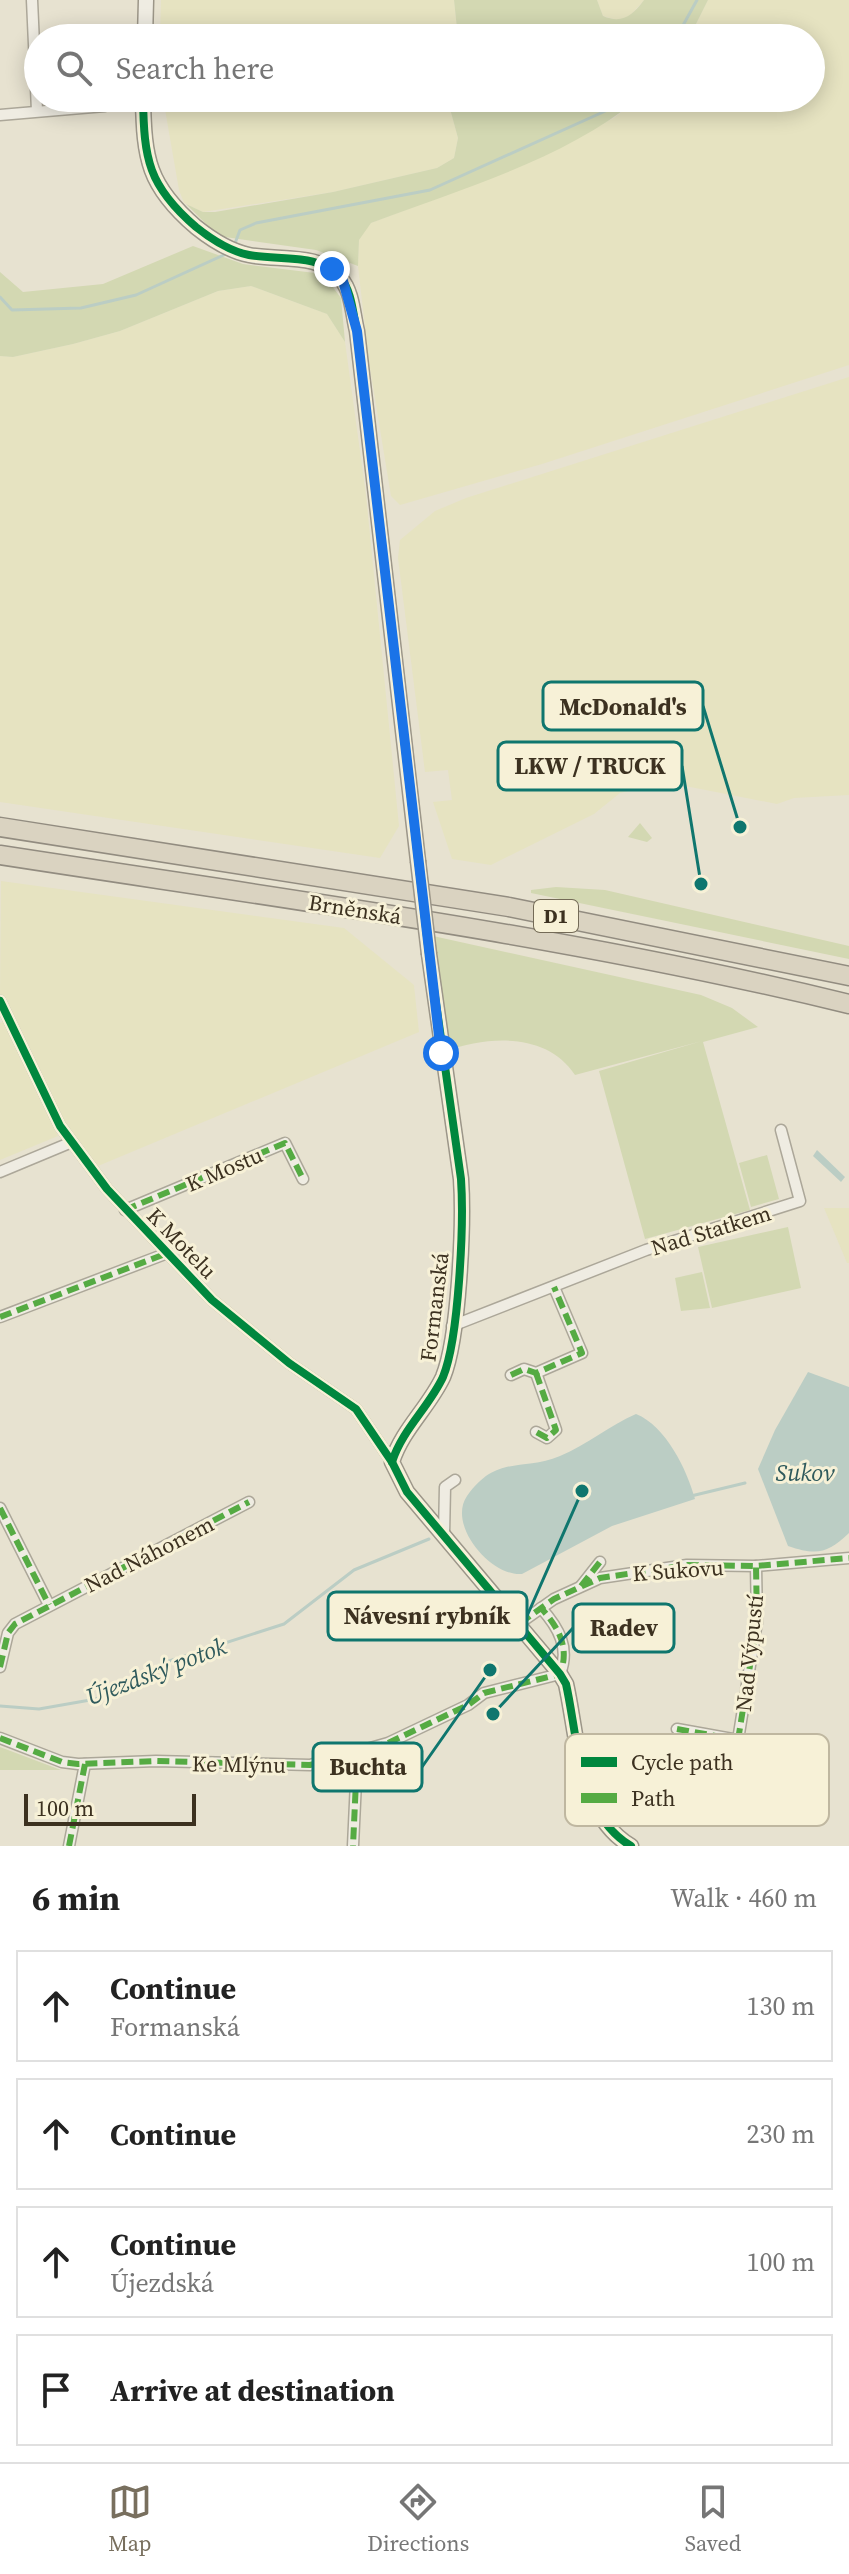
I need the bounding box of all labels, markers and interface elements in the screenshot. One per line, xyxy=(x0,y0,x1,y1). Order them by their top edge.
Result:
search box xyxy=(24,24,825,112)
icon: search xyxy=(52,46,96,90)
text: Search here xyxy=(116,48,274,89)
route end xyxy=(314,251,350,287)
callout: McDonald's xyxy=(543,682,703,730)
text: McDonald's xyxy=(559,690,687,723)
callout: LKW / TRUCK xyxy=(498,742,682,790)
text: LKW / TRUCK xyxy=(514,749,666,782)
street label: Brněnská xyxy=(306,887,404,931)
road number: D1 xyxy=(534,900,578,932)
route start xyxy=(423,1035,459,1071)
street label: K Mostu xyxy=(181,1139,267,1199)
street label: Nad Statkem xyxy=(647,1197,775,1262)
street label: K Motelu xyxy=(141,1201,224,1285)
street label: Formanská xyxy=(412,1250,456,1363)
water label: Sukov xyxy=(776,1456,835,1489)
street label: Nad Náhonem xyxy=(79,1508,219,1599)
street label: K Sukovu xyxy=(631,1552,725,1588)
callout: Návesní rybník xyxy=(328,1592,527,1640)
street label: Nad Výpustí xyxy=(728,1593,770,1713)
text: Návesní rybník xyxy=(344,1599,511,1632)
callout: Radev xyxy=(573,1604,674,1652)
text: Radev xyxy=(590,1611,658,1644)
water label: Újezdský potok xyxy=(81,1629,232,1713)
legend xyxy=(565,1734,829,1826)
callout: Buchta xyxy=(313,1743,422,1791)
text: Cycle path xyxy=(631,1747,734,1777)
street label: Ke Mlýnu xyxy=(192,1748,286,1780)
text: Buchta xyxy=(329,1750,407,1783)
text: Path xyxy=(631,1783,676,1813)
scale bar xyxy=(24,1790,196,1826)
text: 100 m xyxy=(36,1793,94,1823)
text: 6 min xyxy=(32,1875,120,1921)
text: Walk · 460 m xyxy=(670,1880,817,1916)
text: Continue xyxy=(110,1968,236,2009)
icon: ahead xyxy=(34,1984,78,2028)
text: 130 m xyxy=(747,1988,815,2024)
text: Formanská xyxy=(110,2009,240,2045)
icon: ahead xyxy=(34,2112,78,2156)
text: Continue xyxy=(110,2114,236,2155)
text: 230 m xyxy=(747,2116,815,2152)
text: Continue xyxy=(110,2224,236,2265)
icon: ahead xyxy=(34,2240,78,2284)
text: 100 m xyxy=(747,2244,815,2280)
text: Újezdská xyxy=(110,2265,214,2301)
icon: arrive xyxy=(34,2368,78,2412)
text: Arrive at destination xyxy=(110,2370,395,2411)
tab: Map xyxy=(108,2480,152,2558)
tab: Directions xyxy=(367,2480,469,2558)
tab: Saved xyxy=(685,2480,741,2558)

